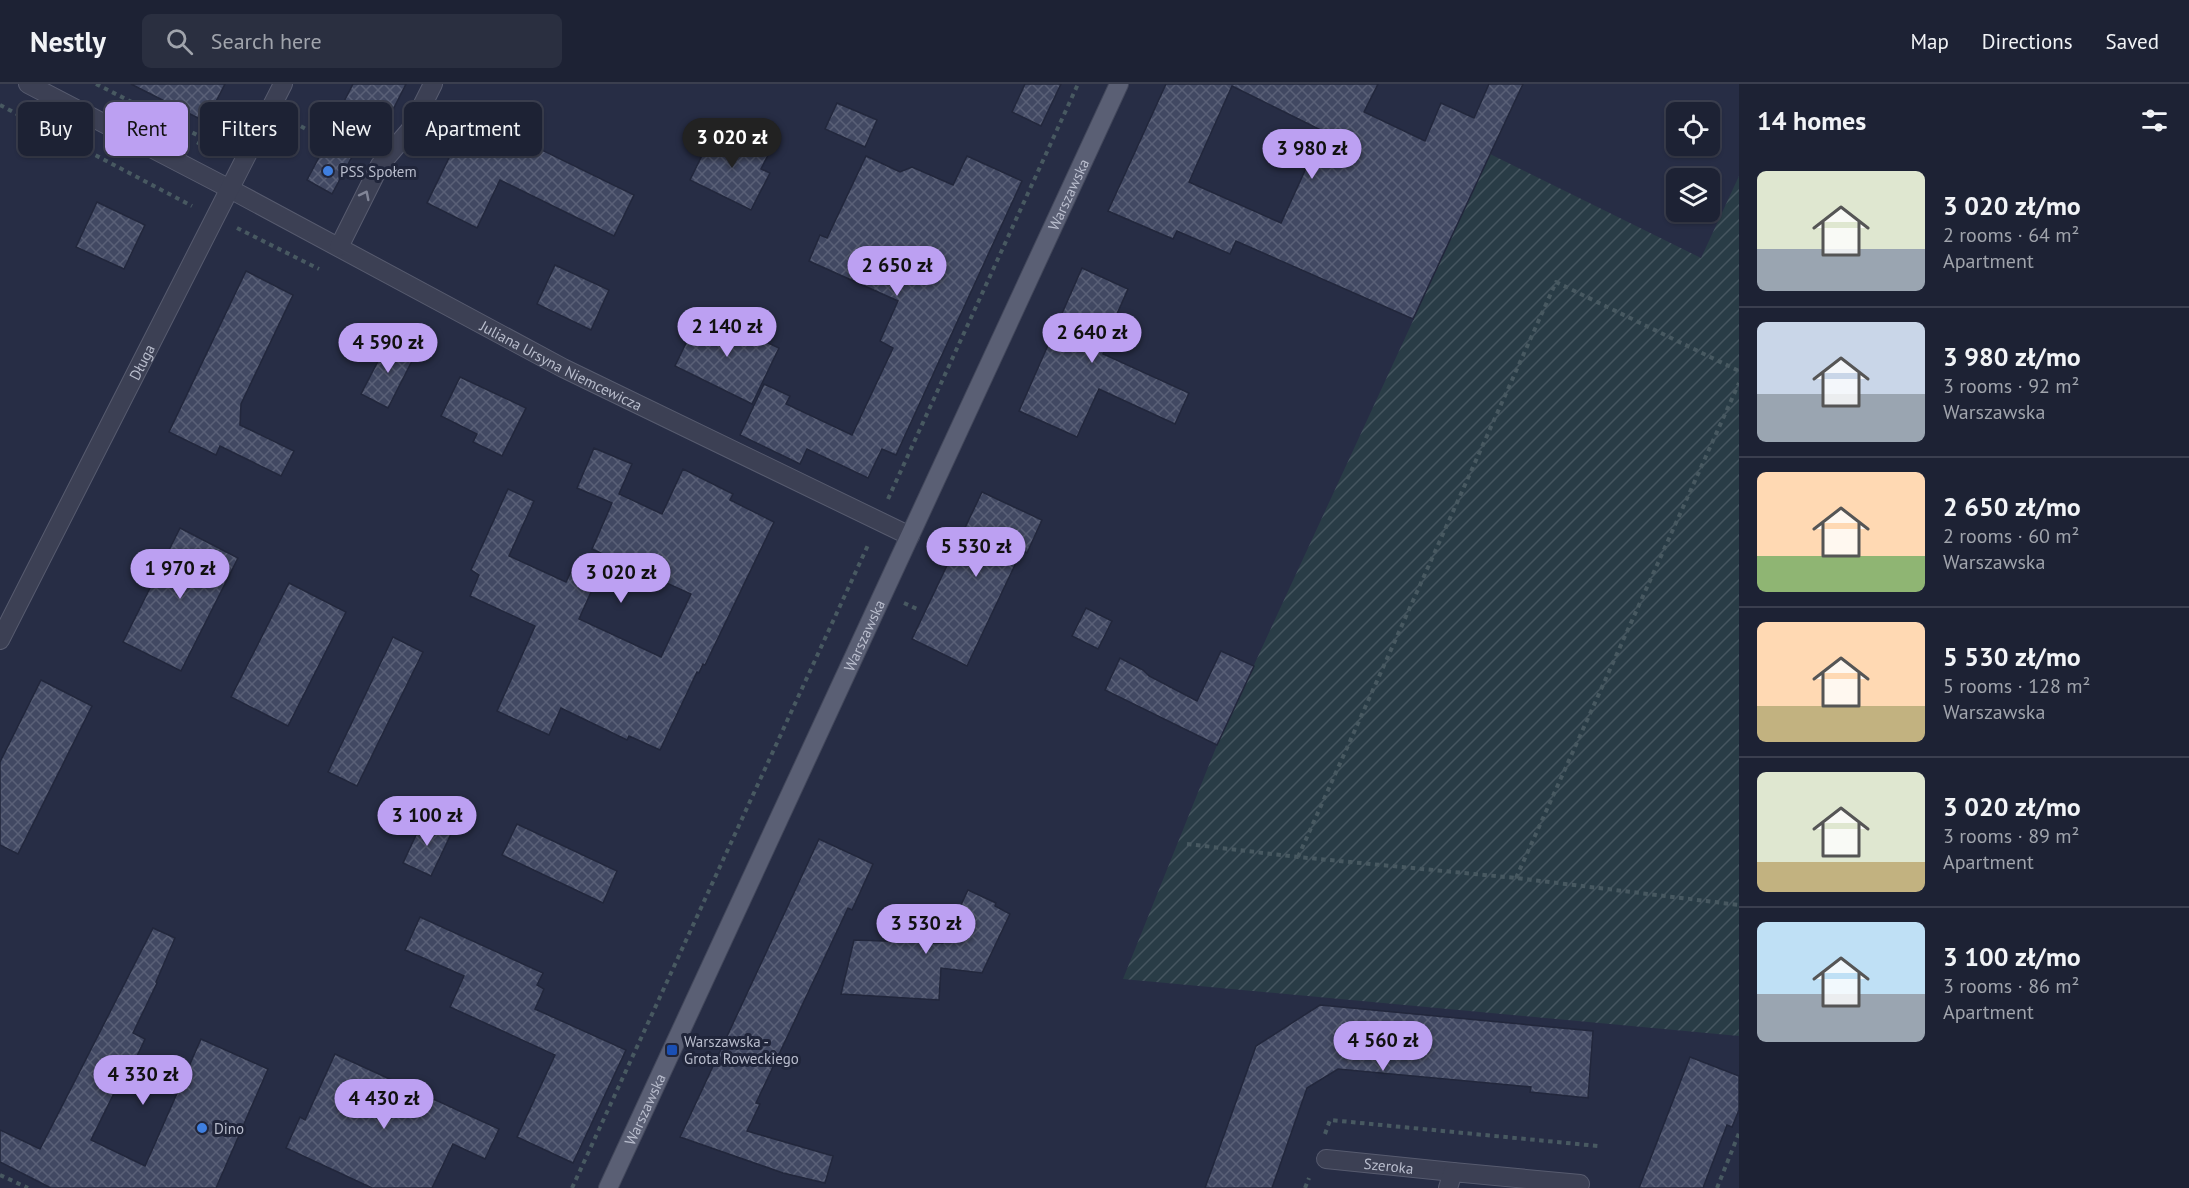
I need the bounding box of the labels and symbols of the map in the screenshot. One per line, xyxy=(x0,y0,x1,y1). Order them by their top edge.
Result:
pin: 3 020 zł xyxy=(670,118,794,169)
pin: 3 980 zł xyxy=(1250,129,1374,180)
street label: Warszawska xyxy=(1043,155,1093,233)
place label: PSS Społem xyxy=(340,162,417,181)
marker: PSS Społem xyxy=(321,164,335,178)
one-way arrow xyxy=(358,190,369,201)
pin: 2 650 zł xyxy=(835,246,959,297)
pin: 2 140 zł xyxy=(665,307,789,358)
pin: 2 640 zł xyxy=(1030,313,1154,364)
street label: Juliana Ursyna Niemcewicza xyxy=(476,315,645,414)
pin: 4 590 zł xyxy=(326,323,450,374)
street label: Długa xyxy=(124,341,159,383)
pin: 5 530 zł xyxy=(914,527,1038,578)
pin: 1 970 zł xyxy=(118,549,242,600)
pin: 3 020 zł xyxy=(559,553,683,604)
street label: Warszawska xyxy=(839,596,889,674)
pin: 3 100 zł xyxy=(365,796,489,847)
pin: 3 530 zł xyxy=(864,904,988,955)
pin: 4 560 zł xyxy=(1321,1021,1445,1072)
place label: Warszawska - Grota Roweckiego xyxy=(684,1032,799,1068)
marker: Warszawska - Grota Roweckiego xyxy=(665,1043,679,1057)
pin: 4 330 zł xyxy=(81,1055,205,1106)
street label: Warszawska xyxy=(620,1070,669,1148)
pin: 4 430 zł xyxy=(322,1079,446,1130)
place label: Dino xyxy=(214,1119,244,1138)
marker: Dino xyxy=(195,1121,209,1135)
street label: Szeroka xyxy=(1363,1153,1414,1177)

